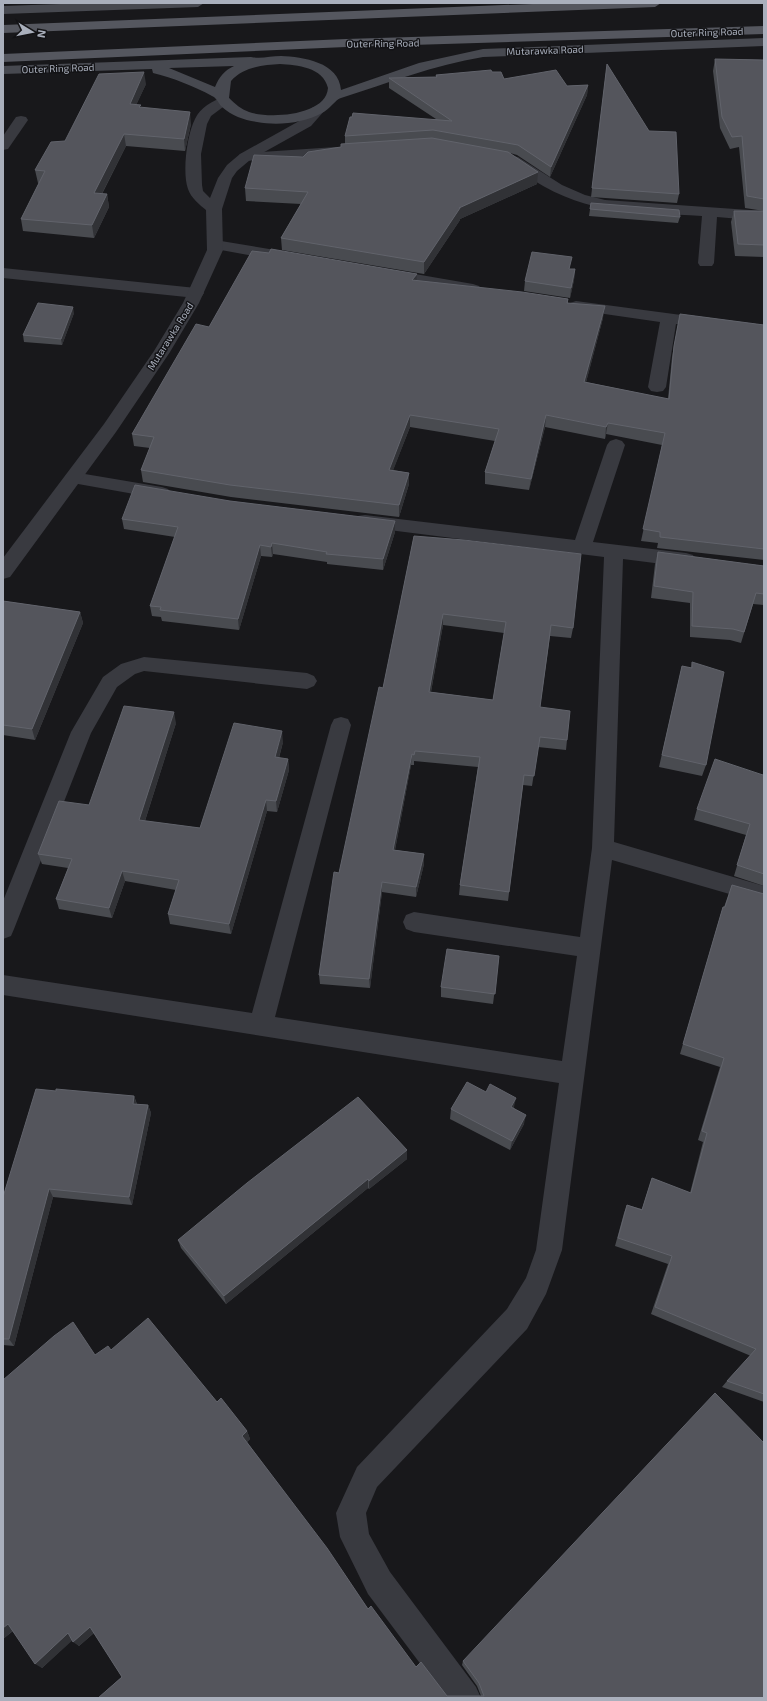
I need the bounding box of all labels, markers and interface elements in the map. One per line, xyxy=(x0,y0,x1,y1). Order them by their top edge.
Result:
north arrow xyxy=(12,12,52,52)
street label: Outer Ring Road xyxy=(670,25,744,39)
text: N xyxy=(35,29,49,39)
street label: Outer Ring Road xyxy=(346,36,420,50)
street label: Mutarawka Road xyxy=(506,43,584,57)
street label: Outer Ring Road xyxy=(21,61,95,75)
street label: Mutarawka Road xyxy=(144,300,196,372)

